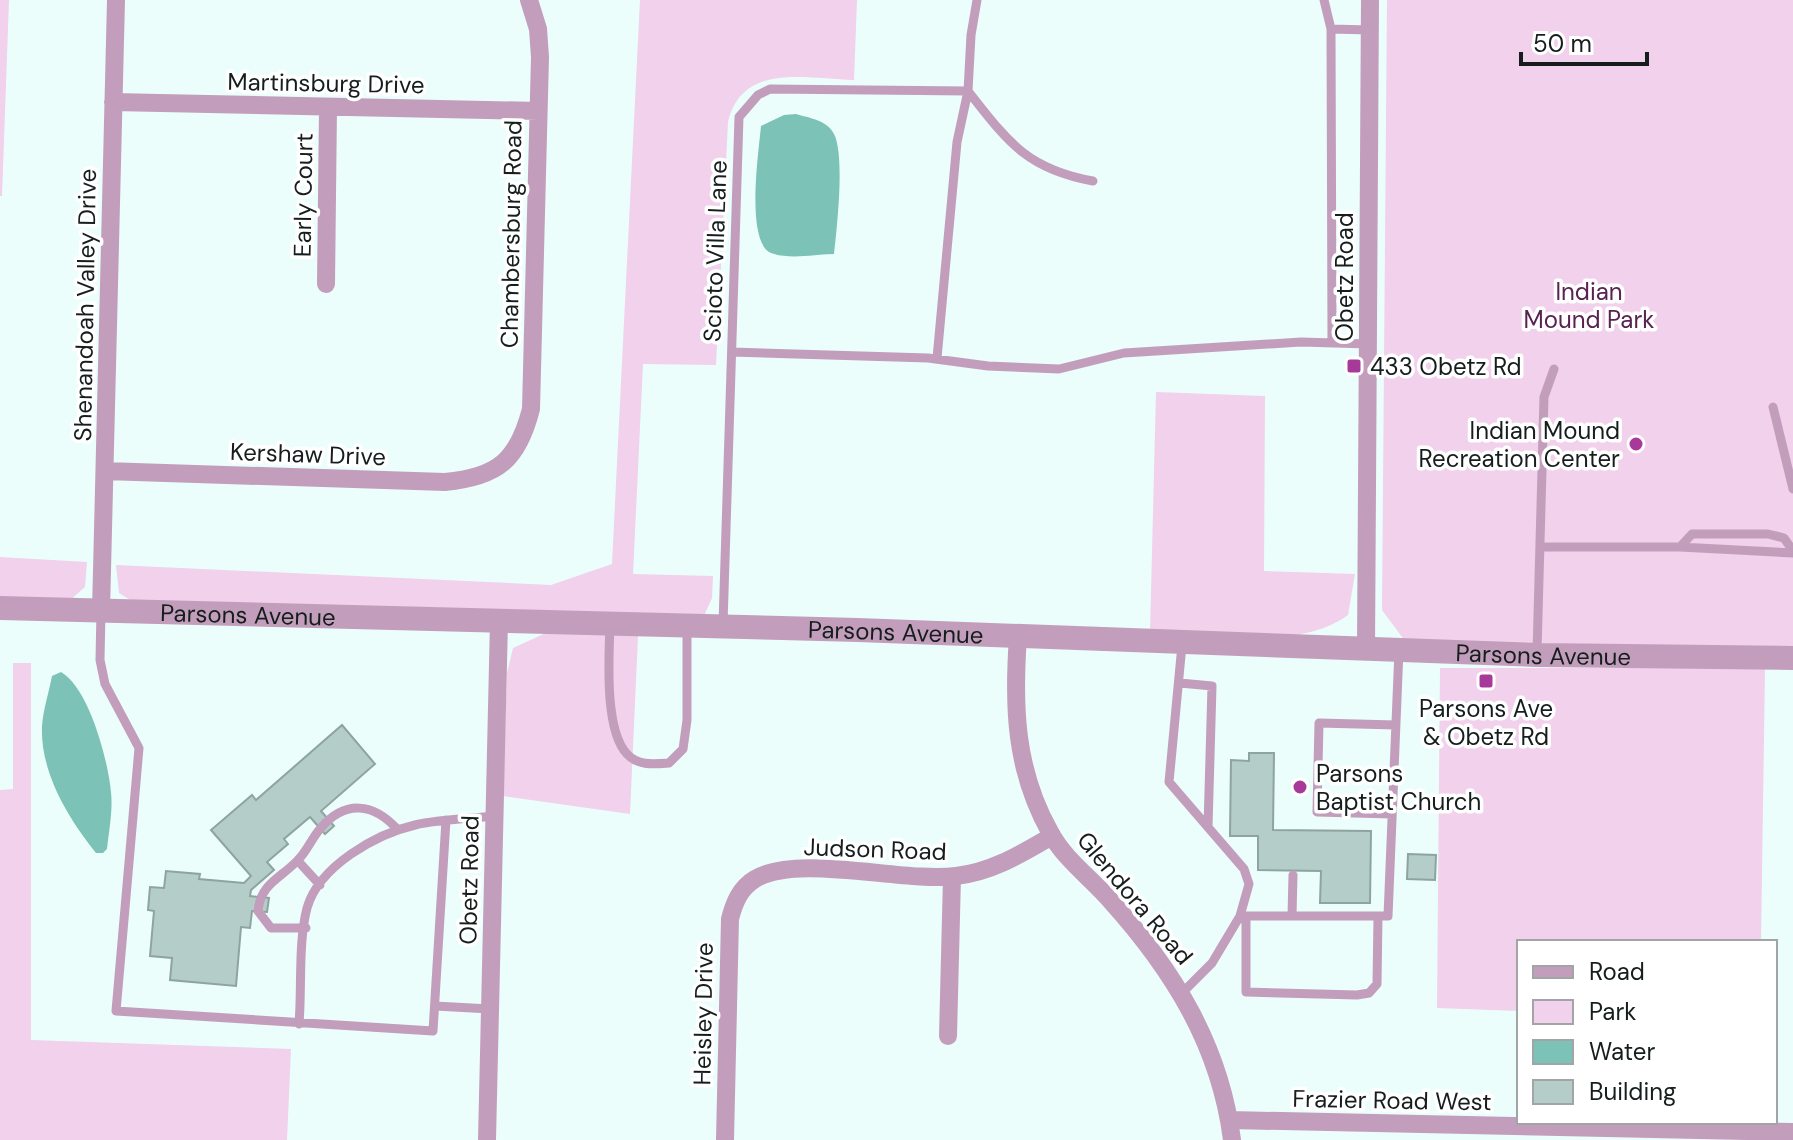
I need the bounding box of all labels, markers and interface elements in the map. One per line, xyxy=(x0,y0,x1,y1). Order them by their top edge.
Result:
scale bar xyxy=(1521,16,1647,66)
text: 50 m xyxy=(1533,28,1592,59)
street label: Martinsburg Drive xyxy=(227,66,425,100)
street label: Chambersburg Road xyxy=(494,120,528,348)
street label: Early Court xyxy=(286,133,320,257)
street label: Scioto Villa Lane xyxy=(696,160,734,342)
street label: Shenandoah Valley Drive xyxy=(67,168,103,442)
street label: Obetz Road xyxy=(1329,212,1360,342)
park label: Indian Mound Park xyxy=(1524,276,1654,335)
place label: 433 Obetz Rd xyxy=(1370,351,1522,382)
marker: 433 Obetz Rd xyxy=(1345,357,1363,375)
place label: Indian Mound Recreation Center xyxy=(1419,415,1620,474)
marker: Indian Mound Recreation Center xyxy=(1627,435,1645,453)
street label: Kershaw Drive xyxy=(230,436,386,472)
street label: Parsons Avenue xyxy=(160,597,336,632)
street label: Parsons Avenue xyxy=(808,613,984,650)
street label: Parsons Avenue xyxy=(1455,637,1631,672)
marker: Parsons Ave & Obetz Rd xyxy=(1477,672,1495,690)
place label: Parsons Ave & Obetz Rd xyxy=(1419,693,1553,752)
place label: Parsons Baptist Church xyxy=(1316,758,1481,817)
marker: Parsons Baptist Church xyxy=(1291,778,1309,796)
street label: Obetz Road xyxy=(452,815,486,945)
street label: Glendora Road xyxy=(1070,825,1200,971)
street label: Judson Road xyxy=(803,831,947,867)
legend xyxy=(1517,940,1777,1124)
street label: Heisley Drive xyxy=(686,942,720,1086)
text: Road xyxy=(1589,956,1645,987)
text: Park xyxy=(1589,996,1636,1027)
text: Water xyxy=(1589,1036,1655,1067)
text: Building xyxy=(1589,1076,1676,1107)
street label: Frazier Road West xyxy=(1292,1083,1492,1117)

